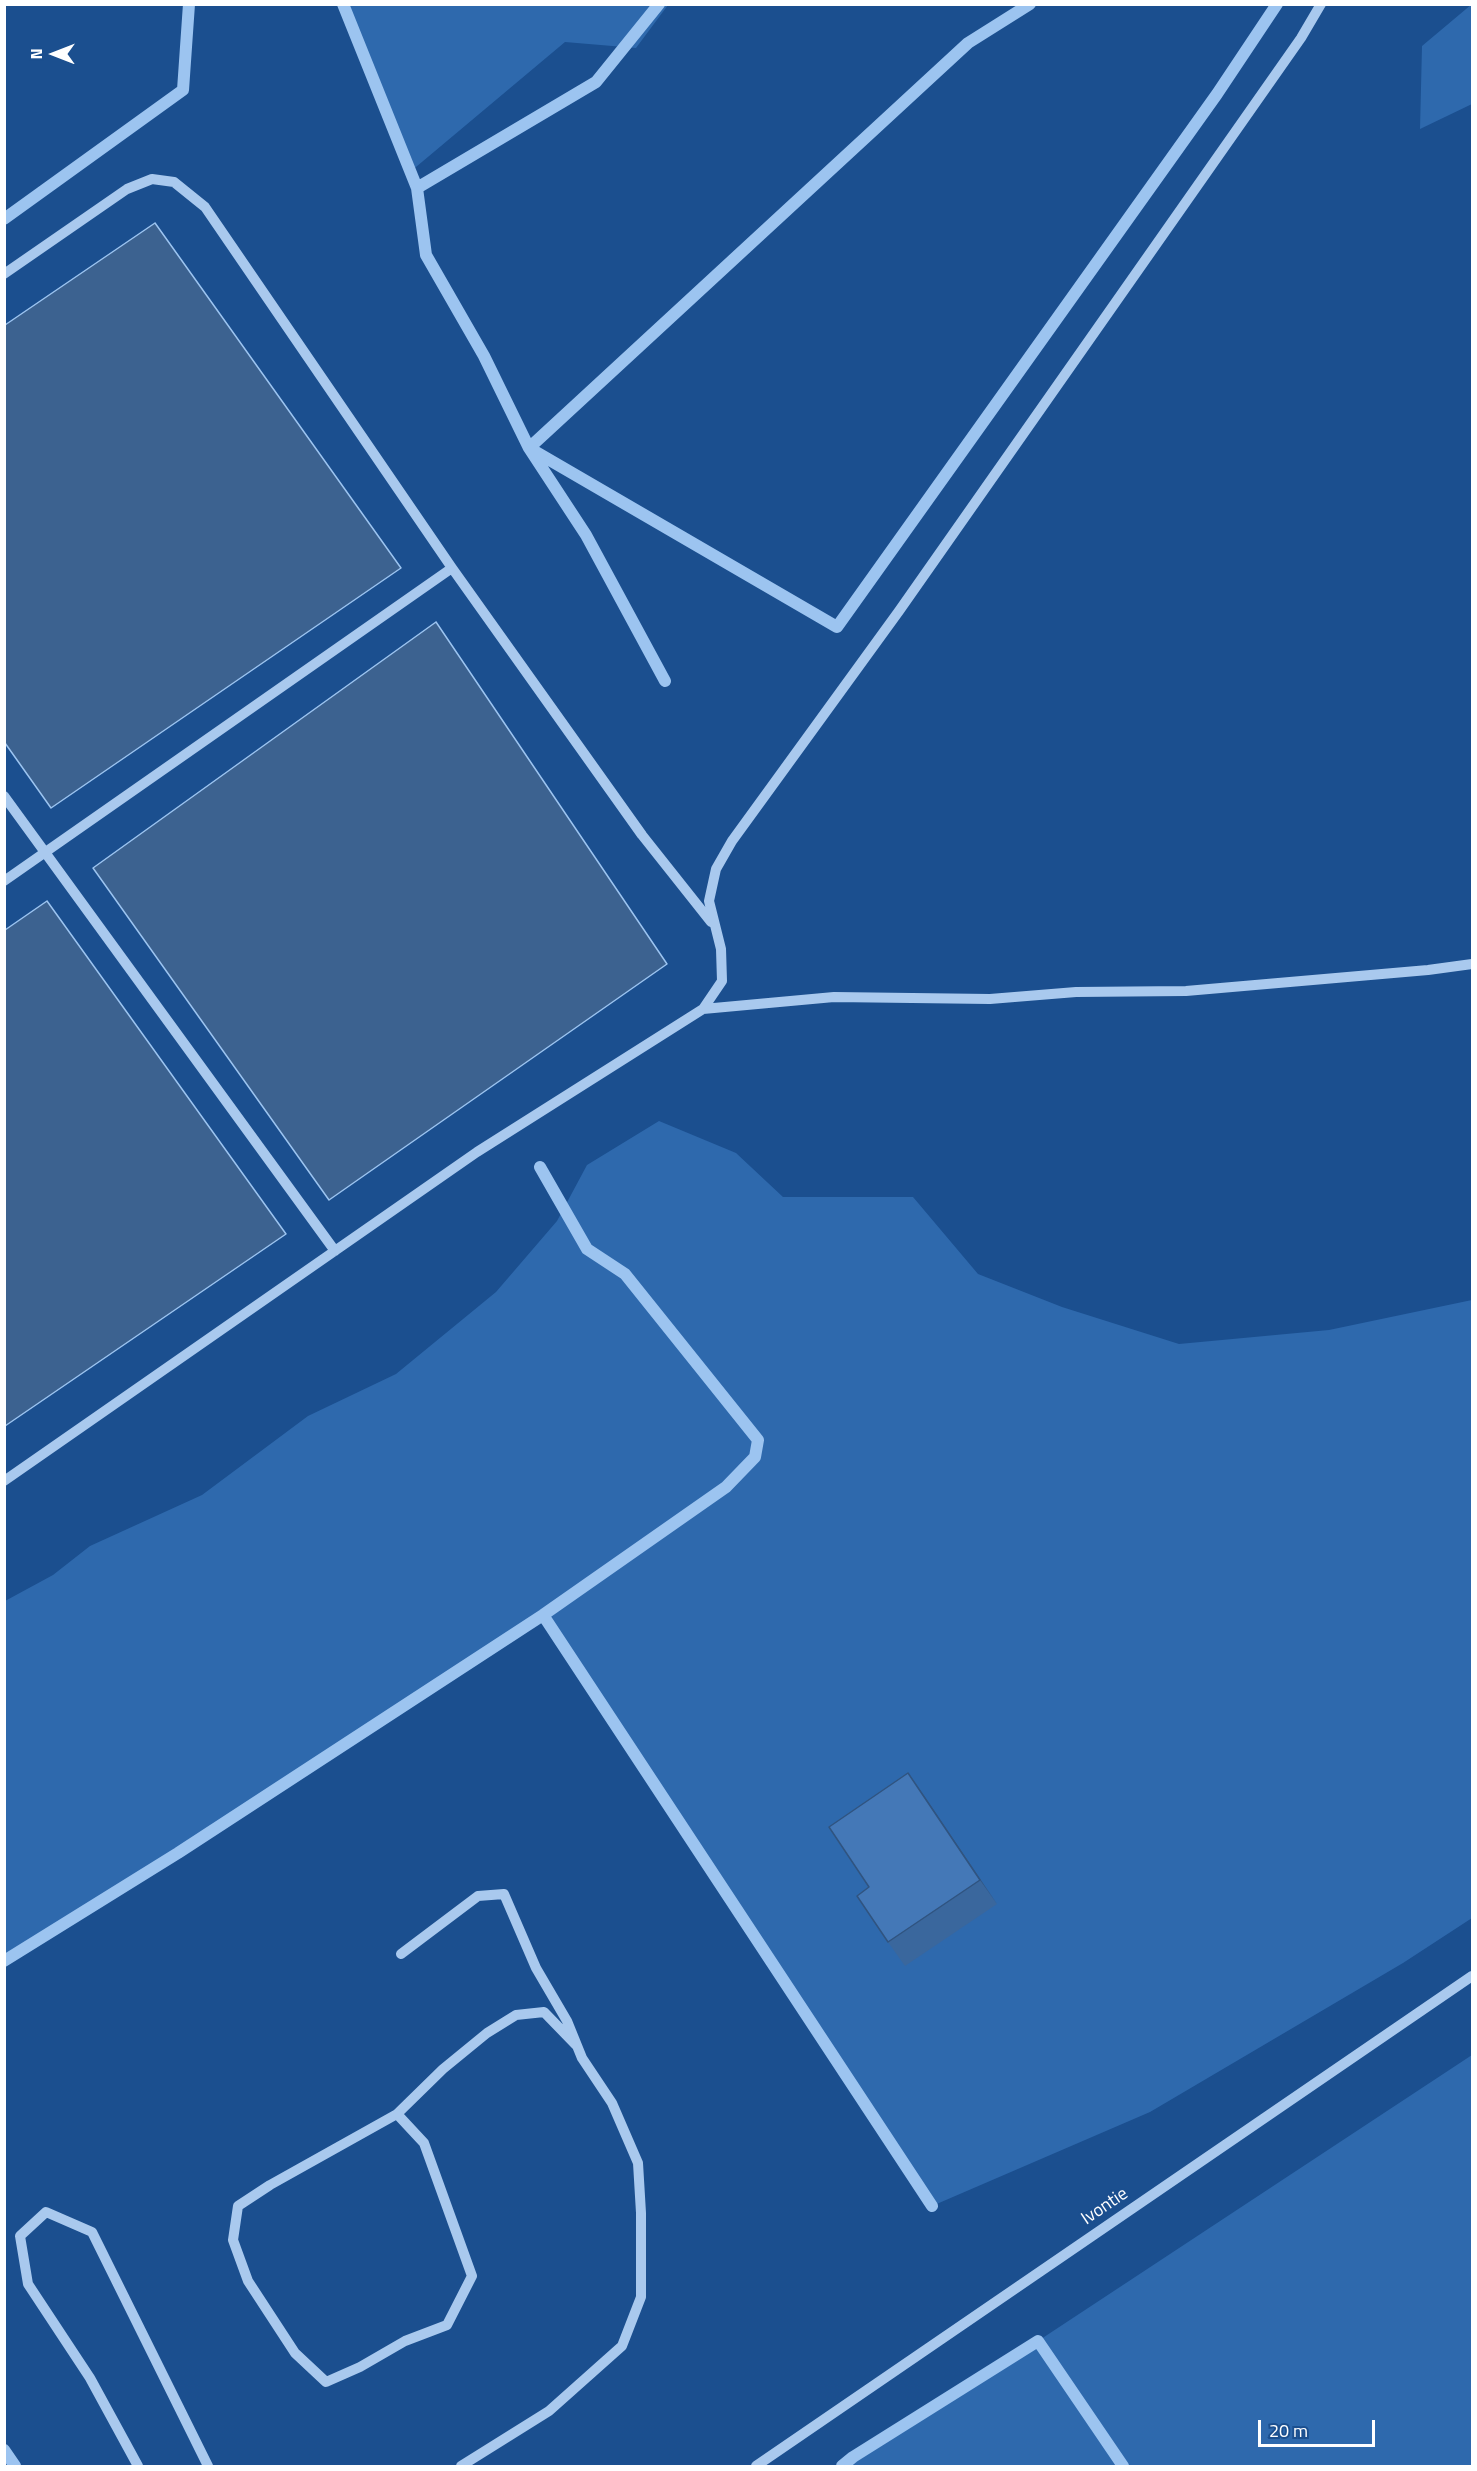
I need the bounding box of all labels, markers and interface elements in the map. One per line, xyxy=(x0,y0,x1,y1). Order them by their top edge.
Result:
north arrow xyxy=(24,24,84,84)
text: N xyxy=(24,48,48,60)
street label: Ivontie xyxy=(1078,2184,1132,2230)
scale bar xyxy=(1261,2408,1378,2446)
text: 20 m xyxy=(1269,2417,1308,2444)

